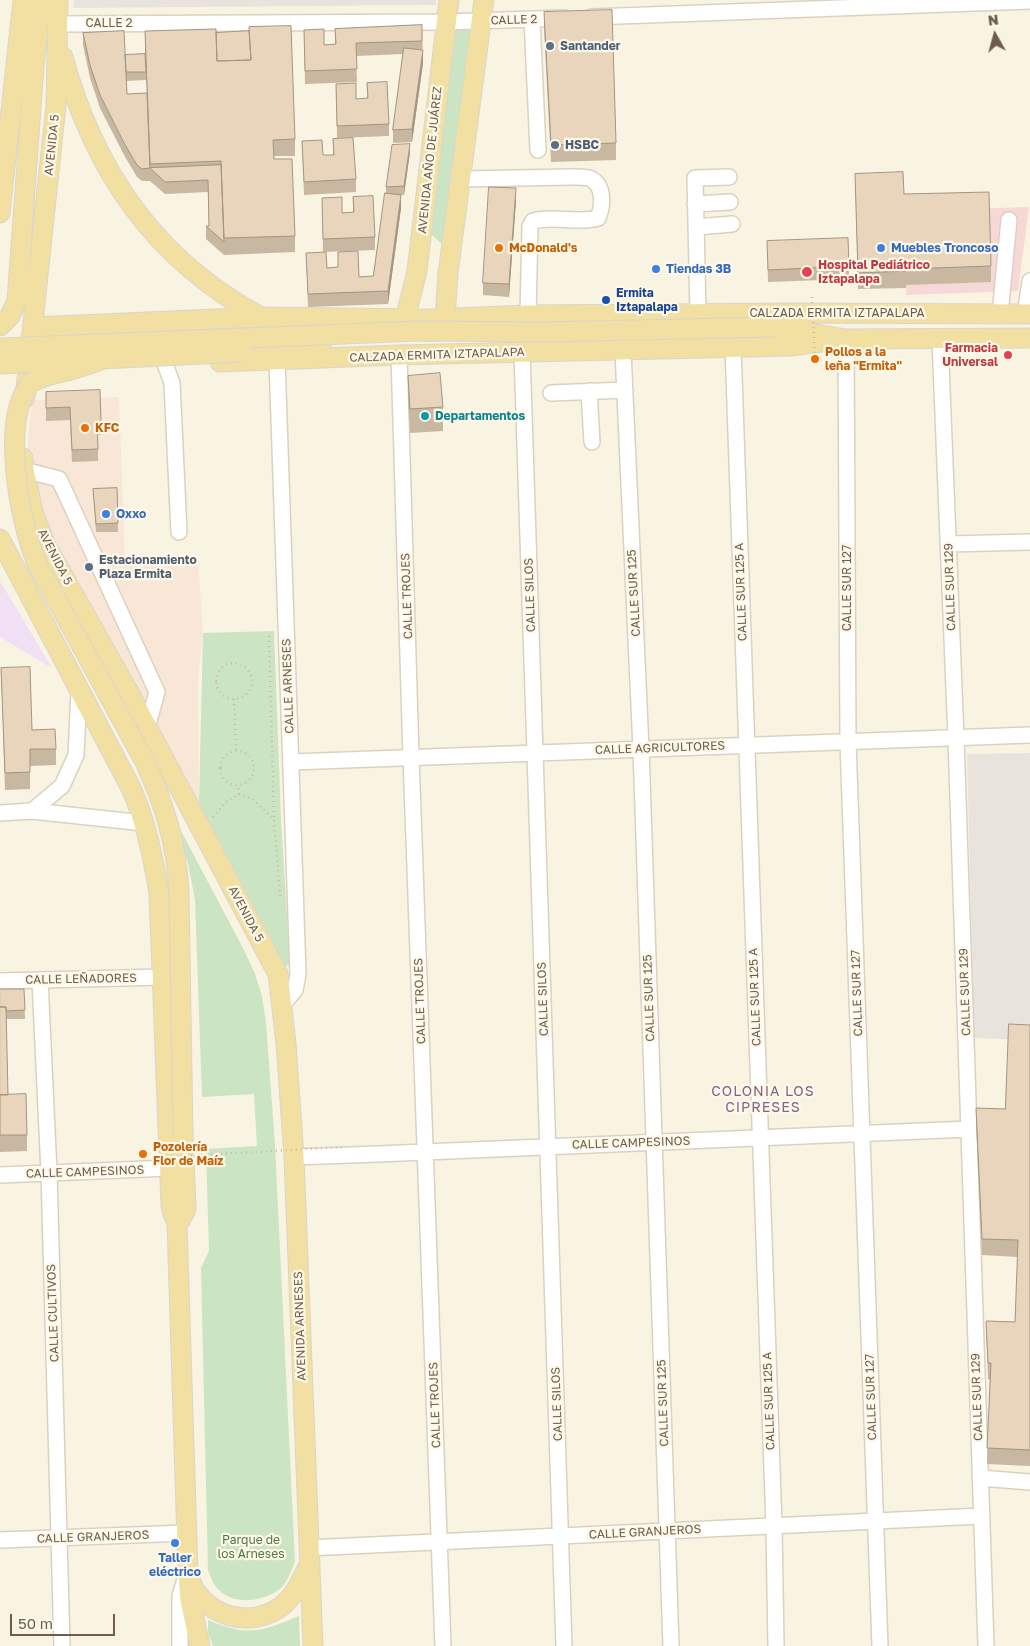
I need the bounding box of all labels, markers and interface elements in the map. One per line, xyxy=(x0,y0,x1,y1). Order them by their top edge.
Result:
north arrow xyxy=(970,10,1020,60)
text: N xyxy=(987,11,999,29)
street label: CALLE 2 xyxy=(490,12,538,28)
street label: CALLE 2 xyxy=(86,16,132,30)
place label: Santander xyxy=(560,39,620,53)
marker: Santander xyxy=(544,40,556,52)
street label: AVENIDA AÑO DE JUÁREZ xyxy=(415,86,445,234)
street label: AVENIDA 5 xyxy=(42,114,62,176)
place label: HSBC xyxy=(565,138,599,152)
marker: HSBC xyxy=(549,139,561,151)
place label: McDonald's xyxy=(509,241,578,255)
place label: Muebles Troncoso xyxy=(891,241,998,255)
marker: McDonald's xyxy=(493,242,505,254)
marker: Muebles Troncoso xyxy=(875,242,887,254)
place label: Hospital Pediátrico Iztapalapa xyxy=(818,258,930,286)
place label: Tiendas 3B xyxy=(666,262,731,276)
marker: Tiendas 3B xyxy=(650,263,662,275)
marker: Hospital Pediátrico Iztapalapa xyxy=(800,265,814,279)
place label: Ermita Iztapalapa xyxy=(616,286,678,314)
marker: Ermita Iztapalapa xyxy=(600,294,612,306)
street label: CALZADA ERMITA IZTAPALAPA xyxy=(749,306,925,320)
place label: Farmacia Universal xyxy=(942,341,998,369)
street label: CALZADA ERMITA IZTAPALAPA xyxy=(349,345,525,365)
place label: Pollos a la leña "Ermita" xyxy=(825,345,902,373)
marker: Farmacia Universal xyxy=(1002,349,1014,361)
marker: Pollos a la leña "Ermita" xyxy=(809,353,821,365)
place label: Departamentos xyxy=(435,409,525,423)
marker: Departamentos xyxy=(419,410,431,422)
place label: KFC xyxy=(95,421,119,435)
marker: KFC xyxy=(79,422,91,434)
place label: Oxxo xyxy=(116,507,146,521)
marker: Oxxo xyxy=(100,508,112,520)
street label: AVENIDA 5 xyxy=(35,526,75,588)
street label: CALLE SUR 125 A xyxy=(732,543,750,641)
street label: CALLE SUR 129 xyxy=(941,543,959,631)
street label: CALLE SUR 127 xyxy=(840,545,854,631)
street label: CALLE SUR 125 xyxy=(625,549,643,637)
place label: Estacionamiento Plaza Ermita xyxy=(99,553,197,581)
street label: CALLE TROJES xyxy=(398,553,416,639)
street label: CALLE SILOS xyxy=(522,558,538,632)
marker: Estacionamiento Plaza Ermita xyxy=(83,561,95,573)
street label: CALLE ARNESES xyxy=(279,638,297,734)
street label: CALLE AGRICULTORES xyxy=(595,739,725,757)
street label: AVENIDA 5 xyxy=(225,884,267,944)
street label: CALLE SUR 125 A xyxy=(746,948,764,1046)
street label: CALLE SUR 129 xyxy=(956,948,974,1036)
street label: CALLE SUR 127 xyxy=(848,949,866,1037)
street label: CALLE SUR 125 xyxy=(640,954,658,1042)
street label: CALLE TROJES xyxy=(411,958,429,1044)
street label: CALLE SILOS xyxy=(535,962,551,1036)
street label: CALLE LEÑADORES xyxy=(25,971,137,987)
district label: COLONIA LOS CIPRESES xyxy=(710,1084,816,1116)
street label: CALLE CAMPESINOS xyxy=(572,1134,690,1152)
place label: Pozolería Flor de Maíz xyxy=(153,1140,223,1168)
marker: Pozolería Flor de Maíz xyxy=(137,1148,149,1160)
street label: CALLE CAMPESINOS xyxy=(26,1163,144,1181)
street label: CALLE CULTIVOS xyxy=(44,1264,62,1362)
street label: AVENIDA ARNESES xyxy=(291,1271,309,1381)
street label: CALLE SUR 125 A xyxy=(760,1352,778,1450)
street label: CALLE SUR 127 xyxy=(862,1353,880,1441)
street label: CALLE SUR 129 xyxy=(968,1353,986,1441)
street label: CALLE SUR 125 xyxy=(654,1359,672,1447)
street label: CALLE TROJES xyxy=(426,1362,444,1448)
street label: CALLE SILOS xyxy=(549,1367,565,1441)
street label: CALLE GRANJEROS xyxy=(588,1522,702,1542)
street label: CALLE GRANJEROS xyxy=(37,1528,149,1546)
park label: Parque de los Arneses xyxy=(217,1533,285,1561)
marker: Taller eléctrico xyxy=(169,1537,181,1549)
place label: Taller eléctrico xyxy=(149,1551,201,1579)
scale bar xyxy=(12,1604,118,1636)
text: 50 m xyxy=(18,1614,53,1632)

